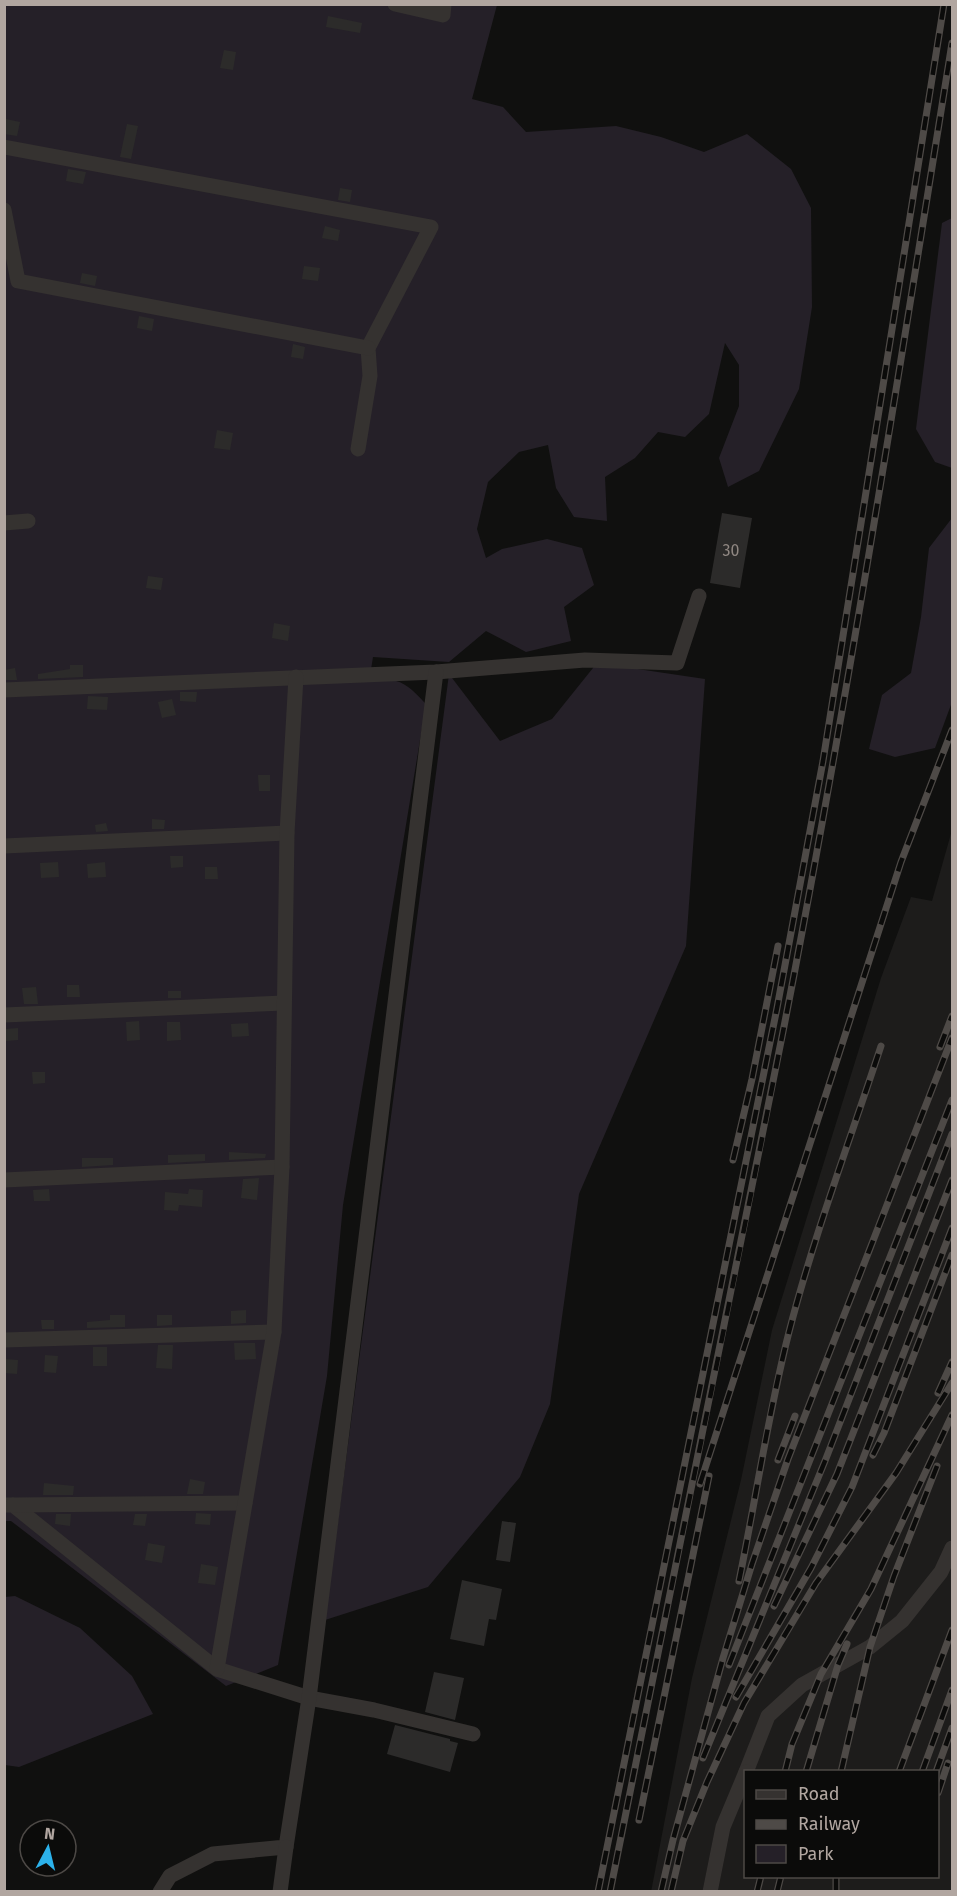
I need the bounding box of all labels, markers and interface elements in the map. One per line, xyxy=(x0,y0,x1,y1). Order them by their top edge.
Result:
house number: 30 xyxy=(723,541,740,560)
legend xyxy=(744,1770,939,1878)
text: Road xyxy=(798,1783,840,1805)
text: Railway xyxy=(798,1813,860,1835)
north arrow xyxy=(18,1818,78,1878)
text: N xyxy=(43,1824,56,1844)
text: Park xyxy=(798,1843,834,1865)

